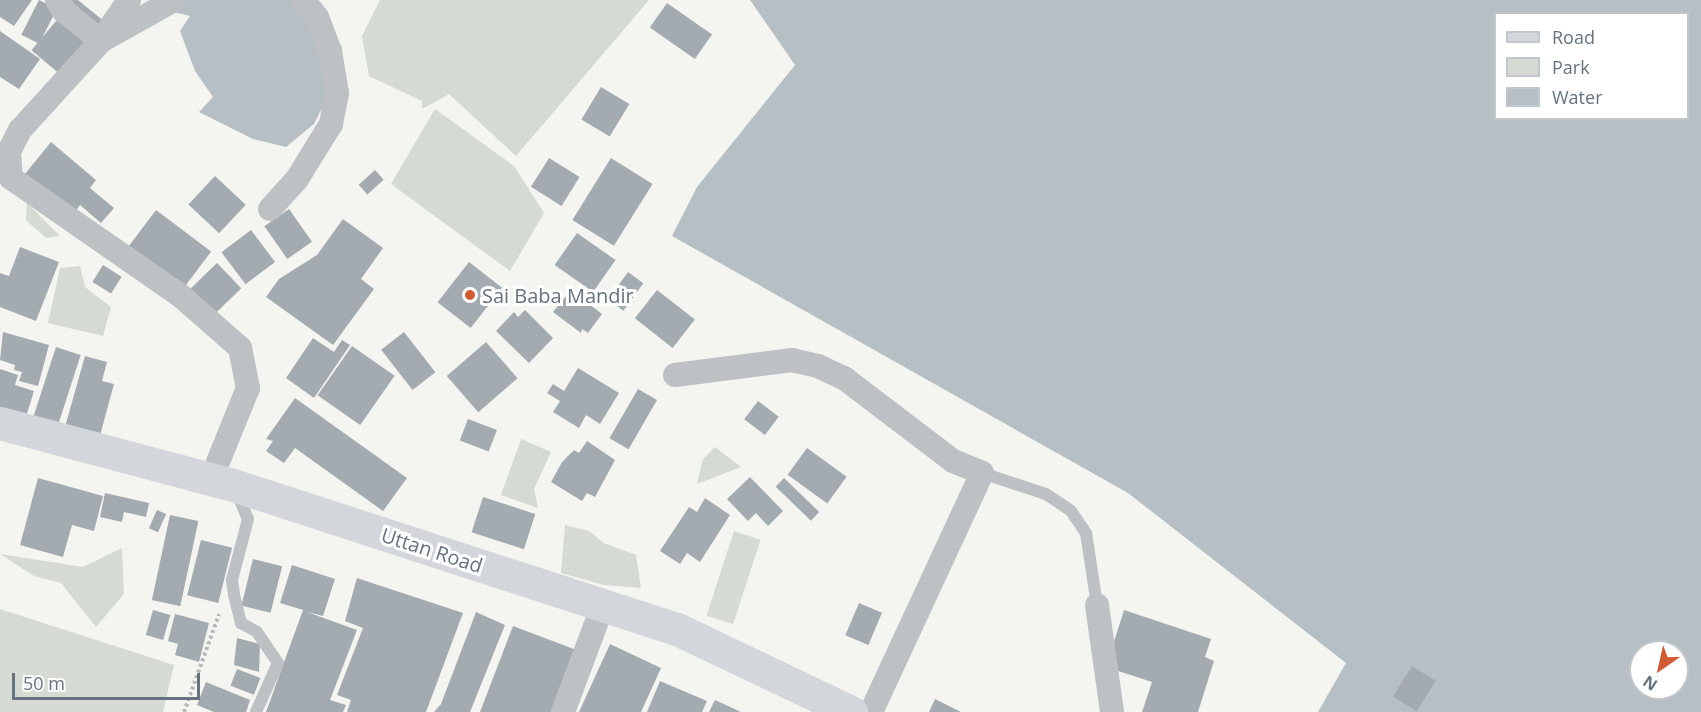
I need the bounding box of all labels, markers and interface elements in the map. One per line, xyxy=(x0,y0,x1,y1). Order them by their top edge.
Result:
legend xyxy=(1494,12,1689,120)
text: Road xyxy=(1552,25,1595,49)
text: Park xyxy=(1552,55,1590,79)
text: Water xyxy=(1552,85,1603,109)
place label: Sai Baba Mandir xyxy=(482,283,634,307)
marker: Sai Baba Mandir xyxy=(463,288,477,302)
street label: Uttan Road xyxy=(378,522,486,578)
north arrow xyxy=(1629,640,1689,700)
scale bar xyxy=(15,661,202,699)
text: 50 m xyxy=(23,671,65,695)
text: N xyxy=(1639,671,1662,696)

